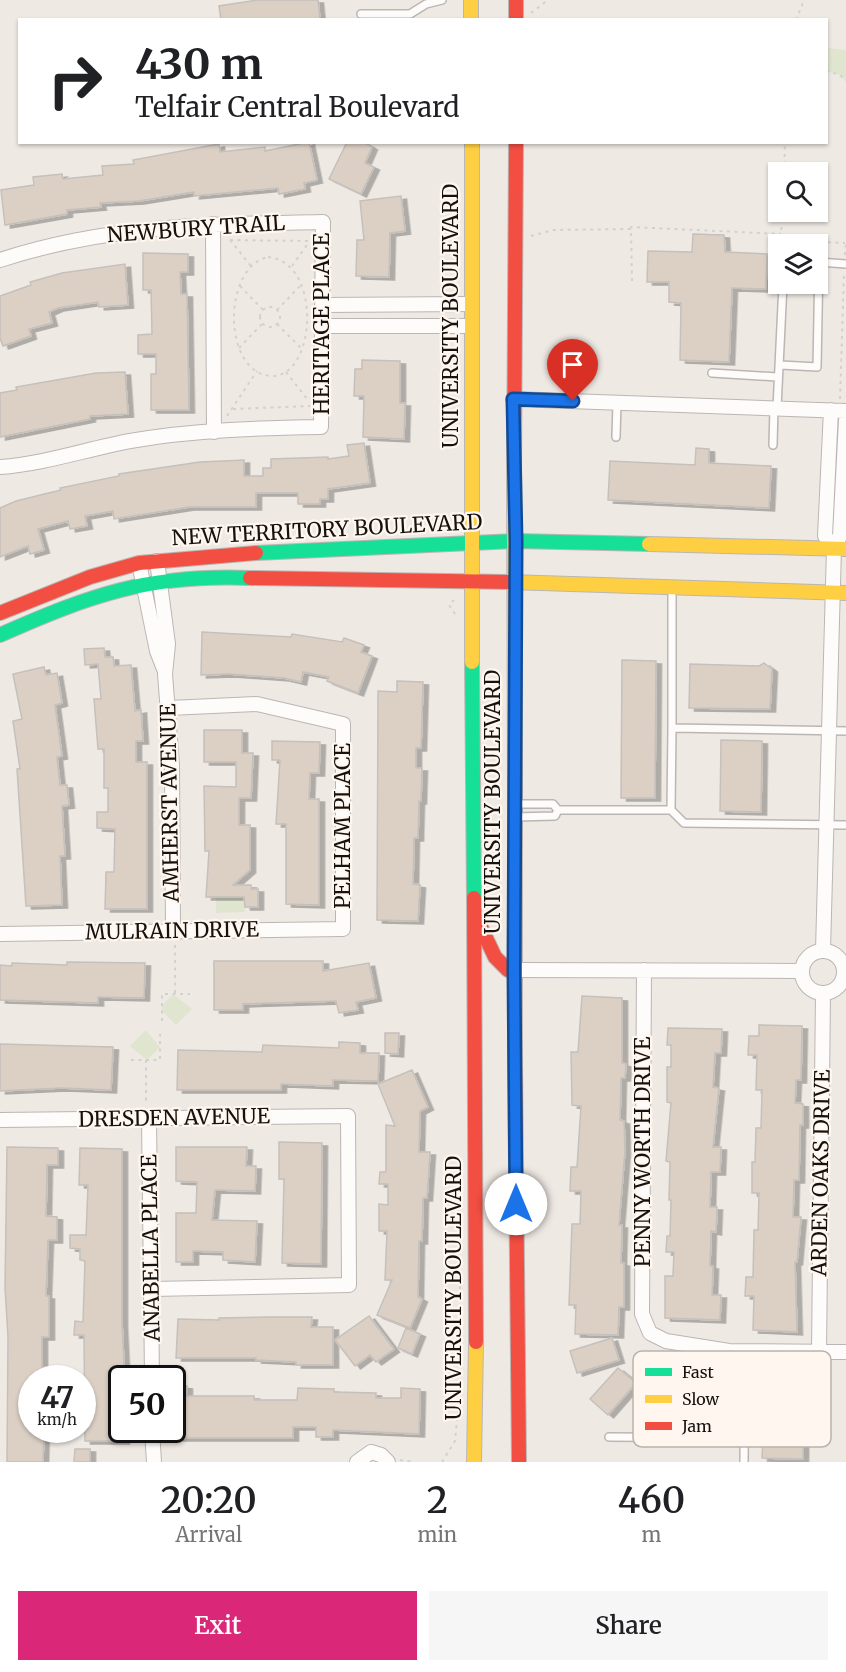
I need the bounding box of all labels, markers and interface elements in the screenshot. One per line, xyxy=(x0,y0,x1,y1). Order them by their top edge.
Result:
text: 430 m xyxy=(135,38,263,90)
icon: right xyxy=(36,42,114,120)
text: Telfair Central Boulevard xyxy=(135,90,460,124)
map controls xyxy=(768,162,828,294)
button: search xyxy=(768,162,828,222)
street label: UNIVERSITY BOULEVARD xyxy=(437,183,464,448)
street label: NEWBURY TRAIL xyxy=(106,209,286,248)
street label: HERITAGE PLACE xyxy=(308,232,335,415)
button: layers xyxy=(768,234,828,294)
pin xyxy=(547,339,598,401)
icon: arrive xyxy=(556,348,589,381)
street label: NEW TERRITORY BOULEVARD xyxy=(171,508,483,551)
street label: UNIVERSITY BOULEVARD xyxy=(479,669,506,934)
street label: AMHERST AVENUE xyxy=(154,703,185,904)
street label: PELHAM PLACE xyxy=(329,742,356,909)
street label: MULRAIN DRIVE xyxy=(85,915,260,946)
street label: PENNY WORTH DRIVE xyxy=(629,1036,656,1267)
street label: ARDEN OAKS DRIVE xyxy=(805,1069,836,1278)
street label: DRESDEN AVENUE xyxy=(78,1102,271,1133)
street label: ANABELLA PLACE xyxy=(135,1154,166,1343)
street label: UNIVERSITY BOULEVARD xyxy=(440,1155,467,1420)
position arrow xyxy=(484,1172,548,1236)
legend xyxy=(633,1351,831,1447)
text: Fast xyxy=(682,1362,715,1382)
speed limit sign: 50 xyxy=(108,1365,186,1443)
text: 47 xyxy=(40,1378,74,1416)
text: Slow xyxy=(682,1389,720,1409)
text: km/h xyxy=(37,1410,77,1429)
text: Jam xyxy=(681,1416,712,1436)
text: 20:20 xyxy=(161,1478,257,1523)
text: 2 xyxy=(427,1478,448,1523)
text: 460 xyxy=(618,1478,685,1523)
text: Arrival xyxy=(175,1522,242,1547)
text: min xyxy=(418,1522,457,1547)
text: m xyxy=(642,1522,661,1547)
button: Exit xyxy=(18,1591,417,1660)
button: Share xyxy=(429,1591,828,1660)

